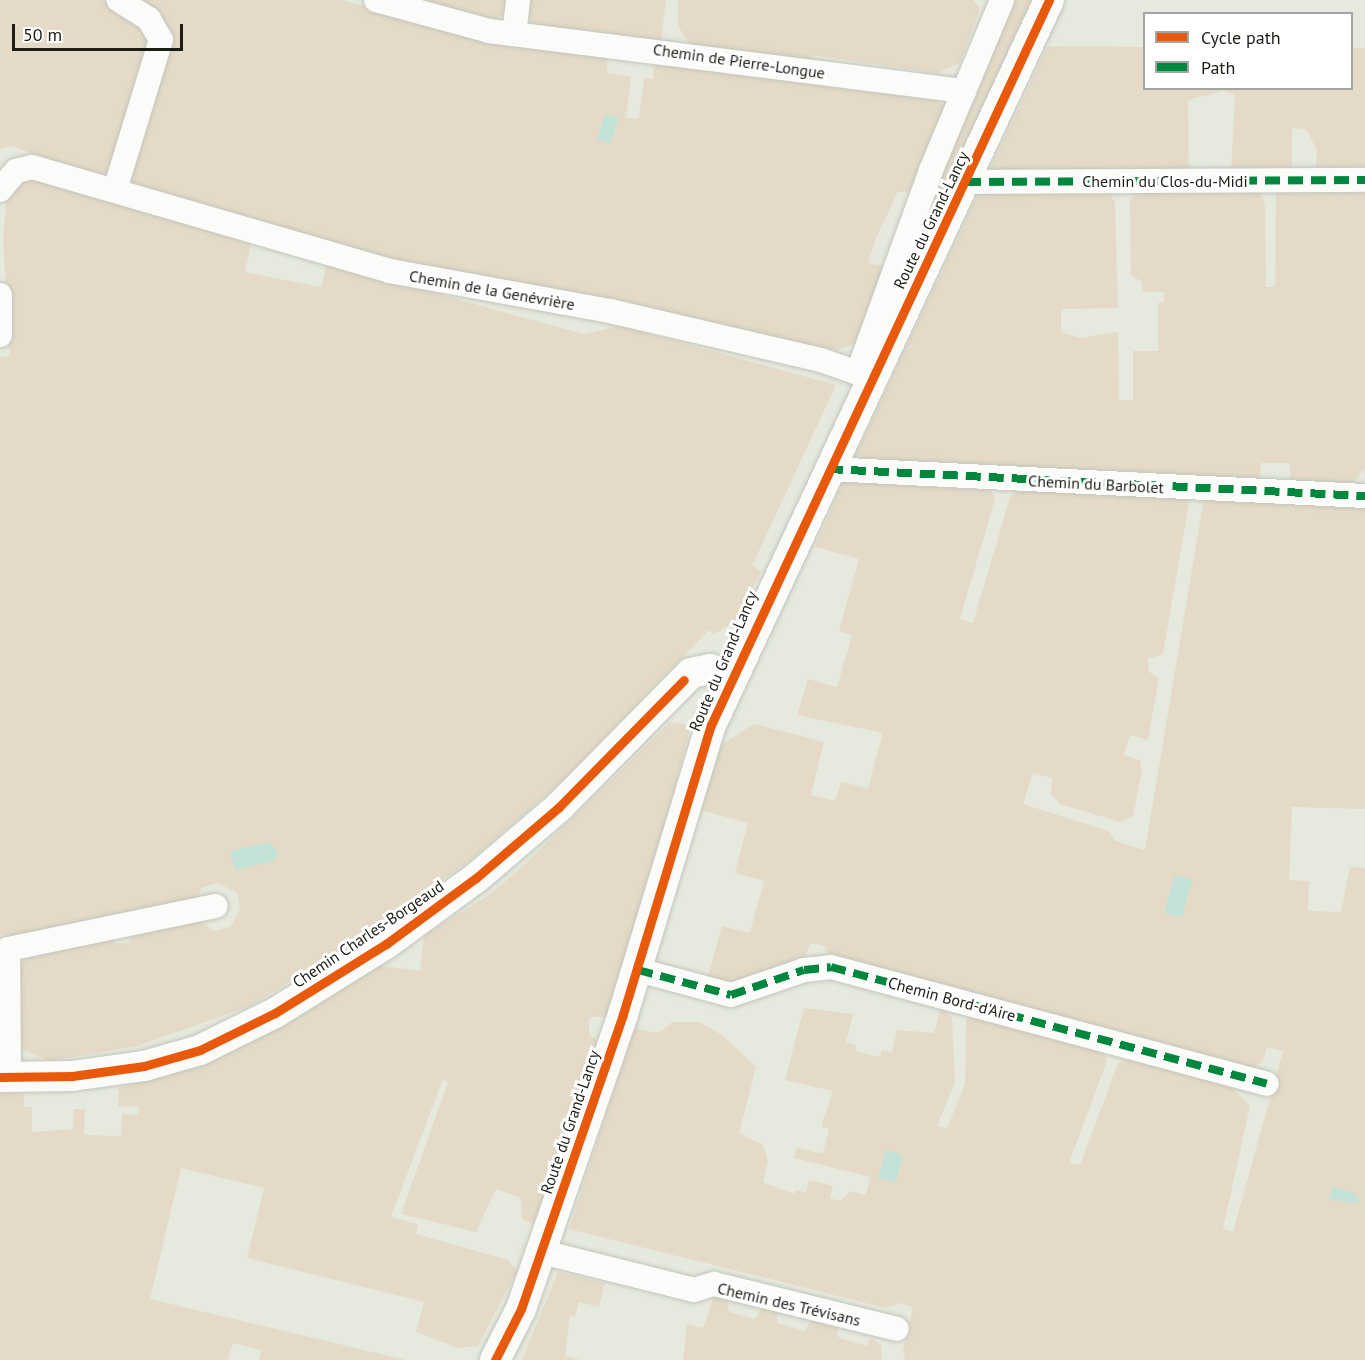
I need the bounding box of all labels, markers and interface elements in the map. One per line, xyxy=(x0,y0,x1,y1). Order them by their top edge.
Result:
scale bar xyxy=(15,12,186,50)
legend xyxy=(1143,12,1353,90)
text: 50 m xyxy=(23,23,62,46)
text: Cycle path xyxy=(1201,26,1281,49)
street label: Chemin de Pierre-Longue xyxy=(652,39,826,83)
text: Path xyxy=(1201,56,1235,79)
street label: Route du Grand-Lancy xyxy=(889,148,973,292)
street label: Chemin du Clos-du-Midi xyxy=(1082,171,1248,191)
street label: Chemin de la Genévrière xyxy=(408,266,576,314)
street label: Chemin du Barbolet xyxy=(1028,471,1164,497)
street label: Route du Grand-Lancy xyxy=(685,588,761,734)
street label: Chemin Charles-Borgeaud xyxy=(289,876,447,992)
street label: Chemin Bord-d'Aire xyxy=(886,973,1018,1025)
street label: Route du Grand-Lancy xyxy=(536,1048,604,1196)
street label: Chemin des Trévisans xyxy=(715,1278,863,1330)

